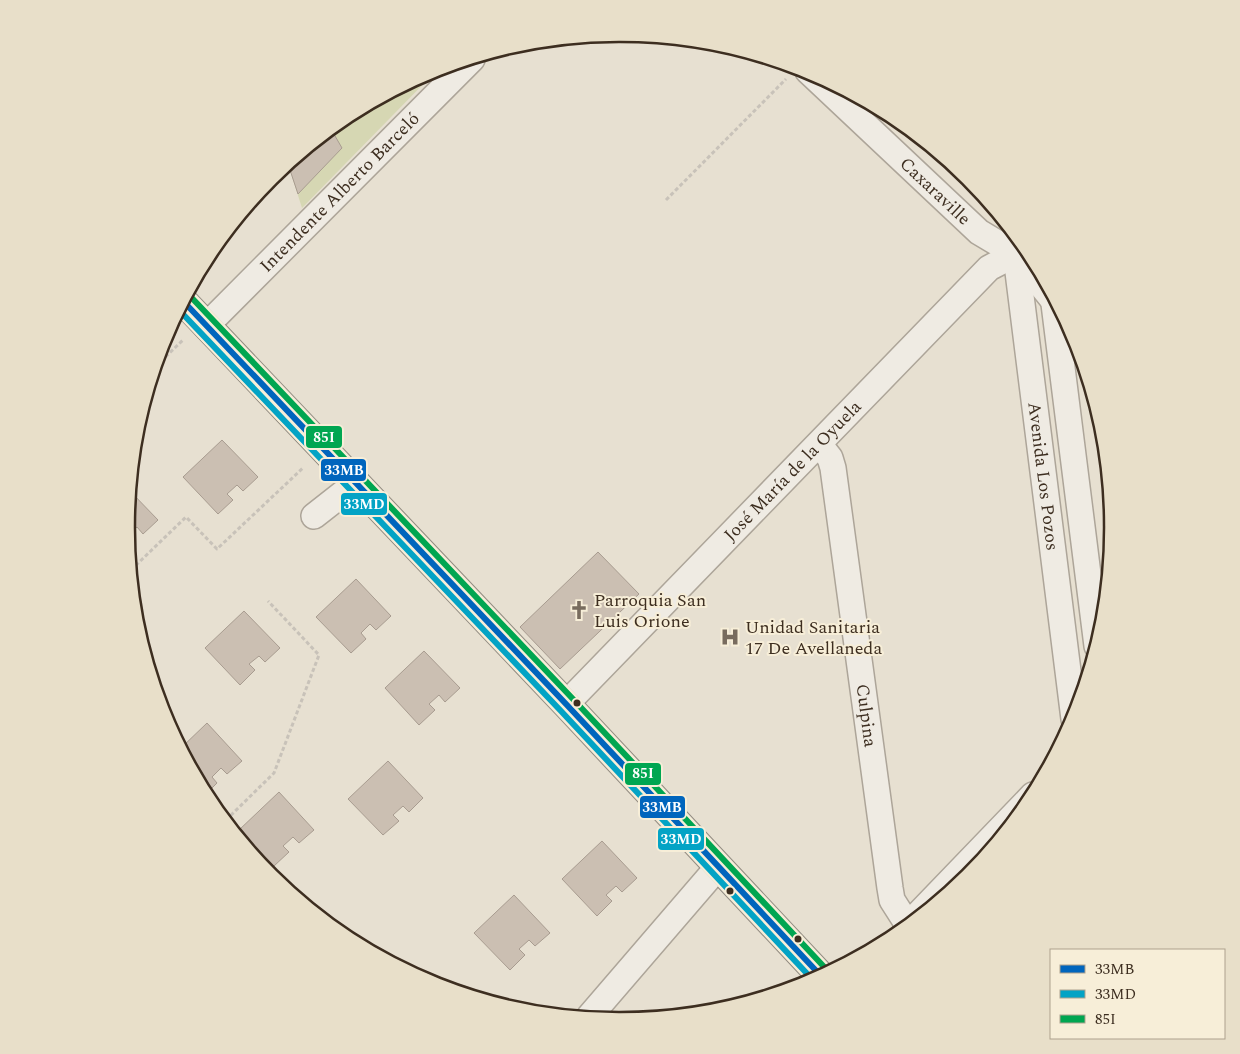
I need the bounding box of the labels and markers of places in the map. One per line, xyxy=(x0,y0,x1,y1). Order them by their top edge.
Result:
place label: Parroquia San Luis Orione xyxy=(594,587,706,635)
church icon: Parroquia San Luis Orione xyxy=(568,599,590,621)
place label: Unidad Sanitaria 17 De Avellaneda xyxy=(745,614,882,662)
hospital icon: Unidad Sanitaria 17 De Avellaneda xyxy=(719,626,741,648)
unlabelled marker xyxy=(572,698,582,708)
unlabelled marker xyxy=(725,886,735,896)
unlabelled marker xyxy=(793,934,803,944)

